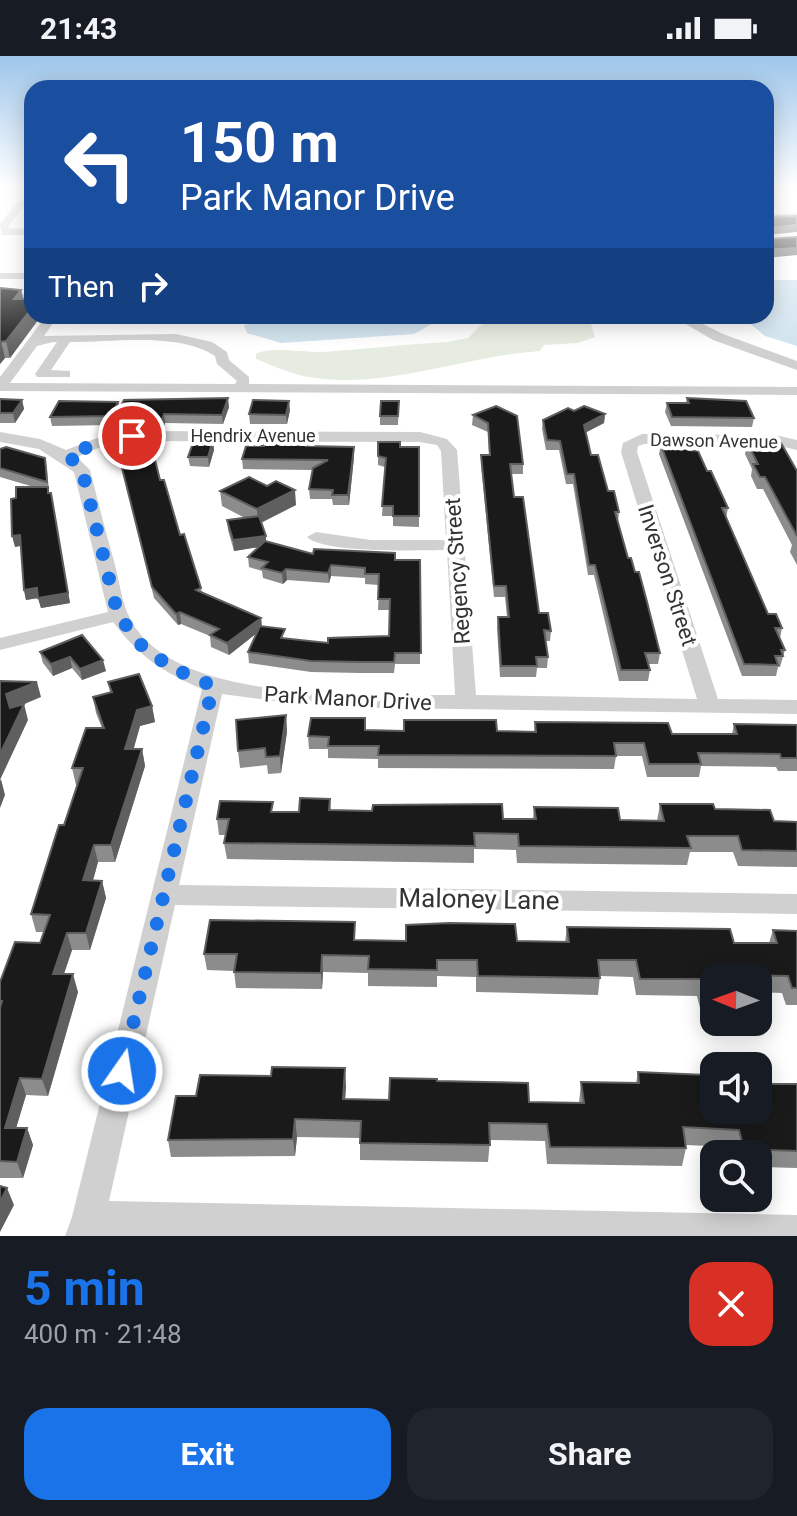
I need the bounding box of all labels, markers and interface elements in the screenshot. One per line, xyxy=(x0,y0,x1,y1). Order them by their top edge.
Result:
text: 21:43 xyxy=(40,11,117,46)
text: 150 m xyxy=(180,110,339,176)
icon: left xyxy=(48,112,152,216)
text: Park Manor Drive xyxy=(180,177,455,219)
icon: right xyxy=(131,264,175,308)
text: Then xyxy=(48,269,115,304)
pin xyxy=(98,402,166,470)
icon: arrive xyxy=(110,414,154,458)
street label: Hendrix Avenue xyxy=(190,425,316,446)
street label: Dawson Avenue xyxy=(650,429,778,452)
street label: Regency Street xyxy=(440,497,475,645)
street label: Inverson Street xyxy=(633,501,702,649)
street label: Park Manor Drive xyxy=(263,682,433,715)
street label: Maloney Lane xyxy=(398,883,560,915)
north arrow xyxy=(700,964,772,1036)
map controls xyxy=(700,964,772,1212)
position arrow xyxy=(80,1029,164,1113)
button: sound xyxy=(700,1052,772,1124)
button: search xyxy=(700,1140,772,1212)
text: 5 min xyxy=(24,1260,145,1317)
button: close xyxy=(689,1262,773,1346)
text: 400 m · 21:48 xyxy=(24,1319,182,1349)
button: Exit xyxy=(24,1408,391,1500)
button: Share xyxy=(407,1408,773,1500)

